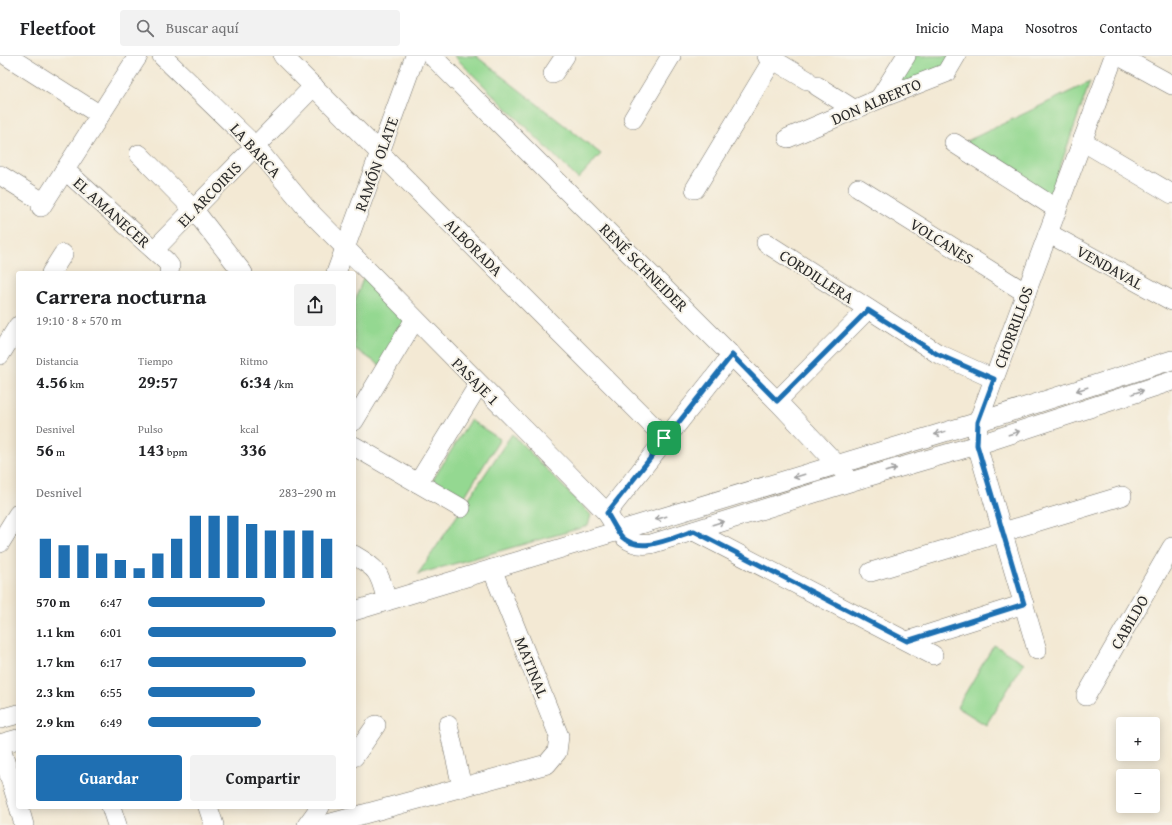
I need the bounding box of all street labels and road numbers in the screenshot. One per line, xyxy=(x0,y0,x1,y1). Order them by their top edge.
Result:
street label: DON ALBERTO xyxy=(827,71,925,131)
street label: RAMÓN OLATE xyxy=(348,113,404,215)
street label: LA BARCA xyxy=(225,117,288,183)
street label: EL ARCOIRIS xyxy=(171,155,247,232)
street label: EL AMANECER xyxy=(68,171,156,254)
street label: ALBORADA xyxy=(439,212,509,282)
street label: VOLCANES xyxy=(905,212,979,270)
street label: RENÉ SCHNEIDER xyxy=(594,217,694,317)
street label: VENDAVAL xyxy=(1072,239,1148,295)
street label: CORDILLERA xyxy=(775,243,859,309)
street label: CHORRILLOS xyxy=(987,283,1039,371)
street label: PASAJE 1 xyxy=(447,352,505,410)
street label: CABILDO xyxy=(1104,590,1154,654)
street label: MATINAL xyxy=(509,633,555,701)

